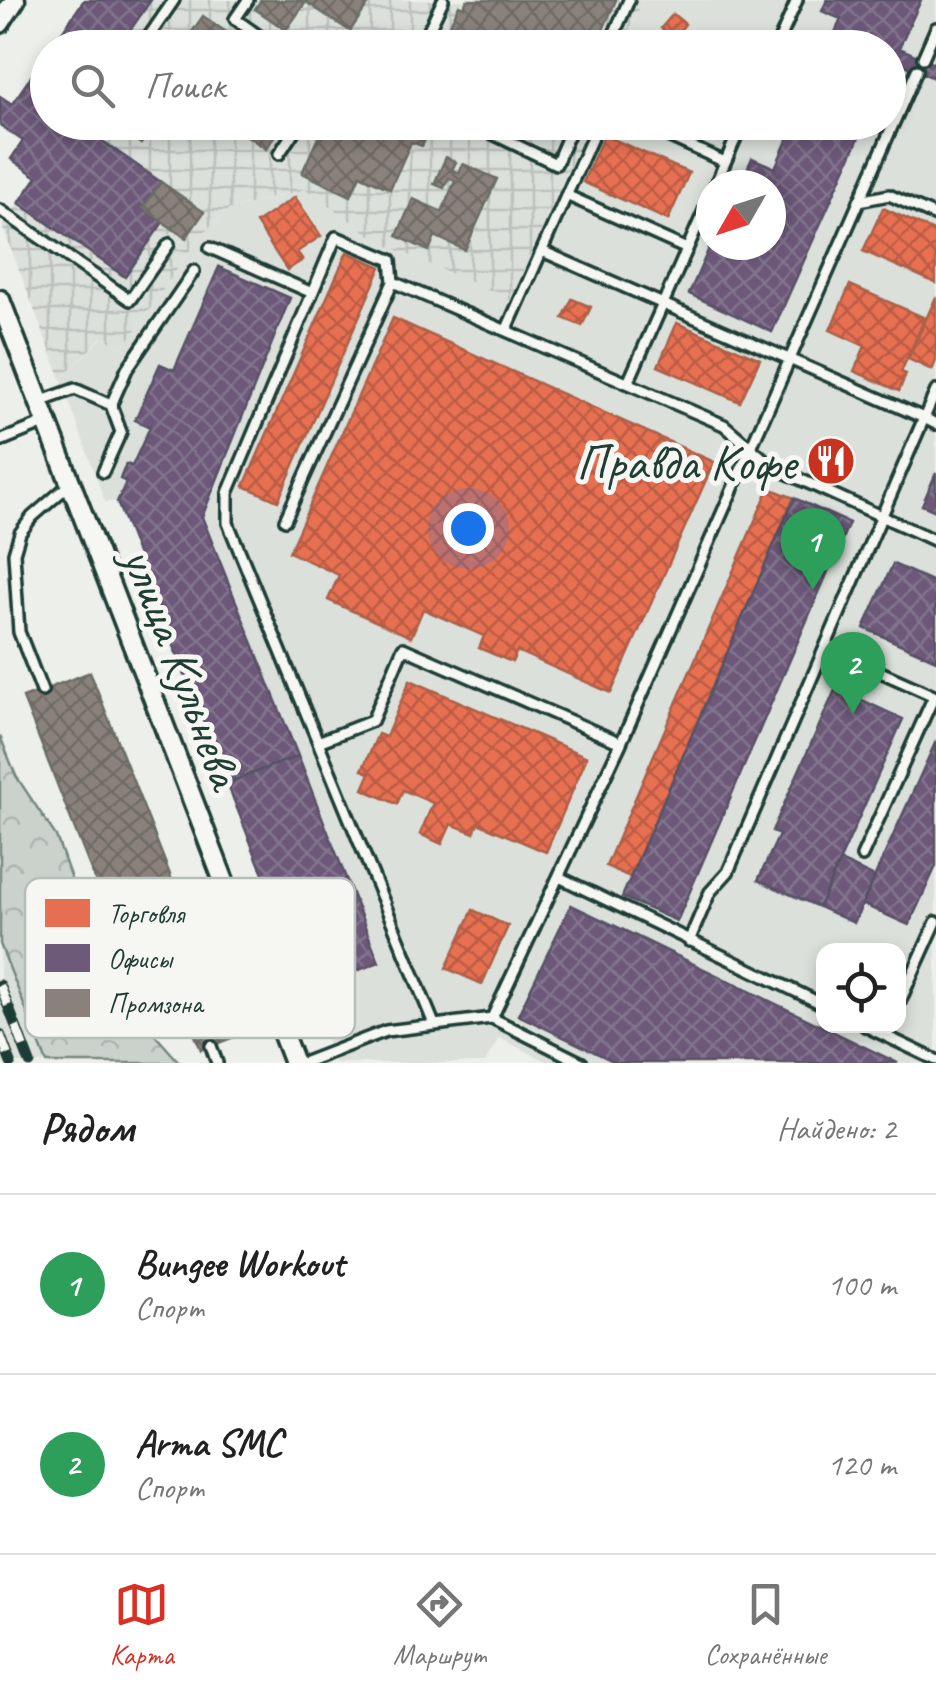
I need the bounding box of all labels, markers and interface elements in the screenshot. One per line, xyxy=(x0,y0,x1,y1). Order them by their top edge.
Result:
search box xyxy=(30,30,906,140)
icon: search xyxy=(65,58,120,113)
text: Поиск xyxy=(145,62,225,109)
north arrow xyxy=(696,170,786,260)
place label: Правда Кофе xyxy=(576,431,800,494)
restaurant icon: Правда Кофе xyxy=(805,435,857,487)
your location xyxy=(443,503,494,554)
pin: 1 xyxy=(780,508,846,590)
street label: улица Кульнева xyxy=(107,536,259,801)
pin: 2 xyxy=(820,632,886,714)
legend xyxy=(25,878,355,1038)
text: Торговля xyxy=(108,896,186,931)
text: Офисы xyxy=(108,941,174,976)
map controls xyxy=(816,943,906,1033)
button: locate xyxy=(816,943,906,1033)
text: Промзона xyxy=(108,986,205,1021)
text: Рядом xyxy=(40,1102,134,1155)
text: Найдено: 2 xyxy=(777,1108,896,1149)
text: Bungee Workout xyxy=(135,1240,344,1287)
text: 1 xyxy=(65,1264,80,1305)
text: 100 m xyxy=(827,1264,896,1305)
text: Спорт xyxy=(135,1287,204,1328)
text: Arma SMC xyxy=(135,1420,282,1467)
text: 2 xyxy=(65,1444,80,1485)
text: 120 m xyxy=(827,1444,896,1485)
text: Спорт xyxy=(135,1467,204,1508)
tab: Карта xyxy=(110,1577,174,1672)
tab: Маршрут xyxy=(393,1577,485,1672)
tab: Сохранённые xyxy=(705,1577,826,1672)

